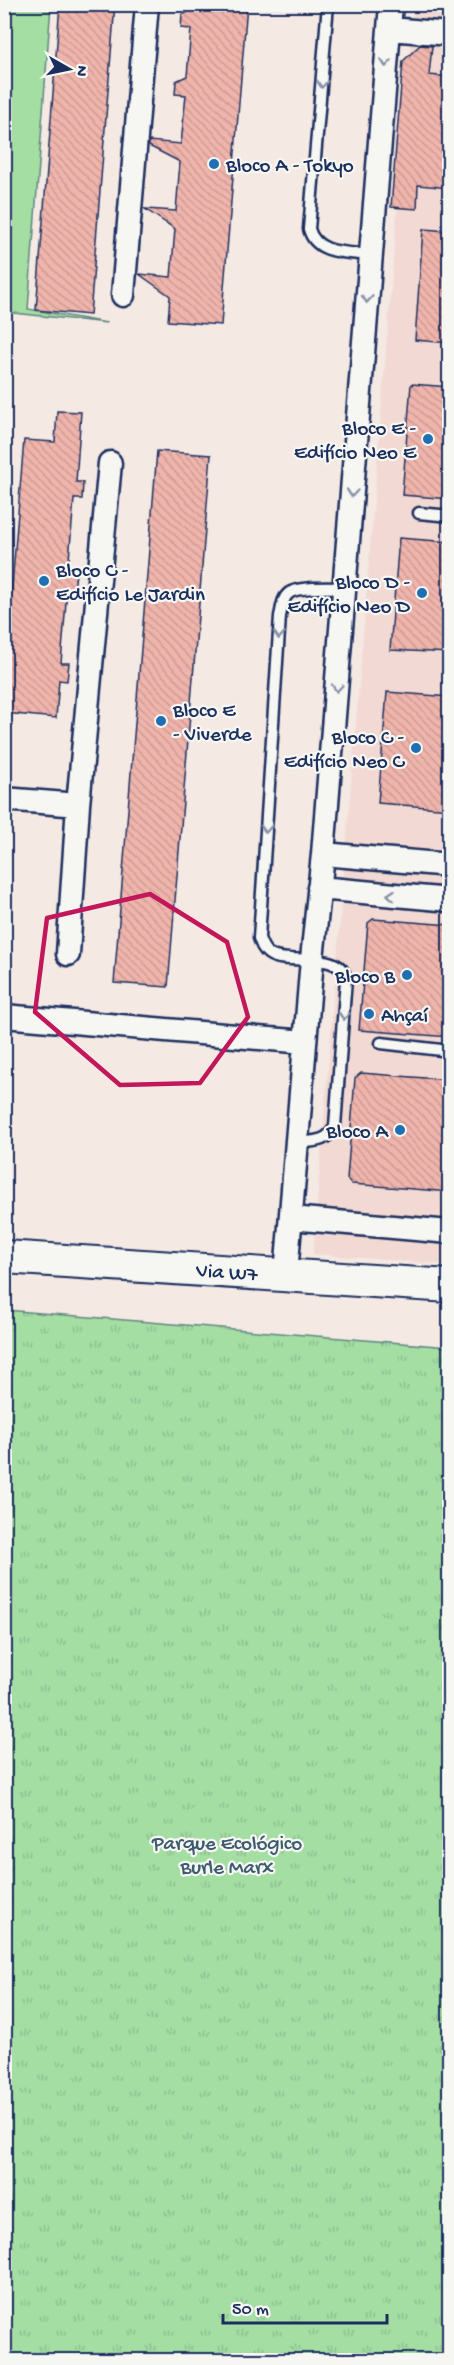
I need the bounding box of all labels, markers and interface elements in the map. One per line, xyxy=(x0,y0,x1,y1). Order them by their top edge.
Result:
north arrow xyxy=(39,39,99,99)
one-way arrow xyxy=(380,58,393,67)
text: N xyxy=(70,64,91,78)
one-way arrow xyxy=(315,79,328,88)
place label: Bloco A - Tokyo xyxy=(225,155,354,180)
marker: Bloco A - Tokyo xyxy=(207,157,221,171)
one-way arrow xyxy=(361,294,374,304)
place label: Bloco E - Edifício Neo E xyxy=(294,418,417,467)
marker: Bloco E - Edifício Neo E xyxy=(421,432,435,446)
one-way arrow xyxy=(346,489,359,498)
place label: Bloco C - Edifício Le Jardin xyxy=(55,560,205,609)
place label: Bloco D - Edifício Neo D xyxy=(287,572,410,621)
marker: Bloco C - Edifício Le Jardin xyxy=(37,574,51,588)
marker: Bloco D - Edifício Neo D xyxy=(415,586,429,600)
one-way arrow xyxy=(273,630,286,639)
one-way arrow xyxy=(330,683,343,692)
place label: Bloco E - Viverde xyxy=(172,700,253,749)
marker: Bloco E - Viverde xyxy=(154,714,168,728)
place label: Bloco C - Edifício Neo C xyxy=(284,727,406,776)
marker: Bloco C - Edifício Neo C xyxy=(409,741,423,755)
one-way arrow xyxy=(260,825,273,834)
one-way arrow xyxy=(387,889,396,902)
place label: Bloco B xyxy=(334,966,396,991)
marker: Bloco B xyxy=(400,968,414,982)
place label: Ahçaí xyxy=(381,1005,428,1030)
marker: Ahçaí xyxy=(362,1007,376,1021)
one-way arrow xyxy=(337,1011,350,1020)
place label: Bloco A xyxy=(325,1121,390,1146)
marker: Bloco A xyxy=(393,1123,407,1137)
street label: Via W7 xyxy=(194,1260,259,1289)
park label: Parque Ecológico Burle Marx xyxy=(151,1833,302,1882)
scale bar xyxy=(223,2287,386,2325)
text: 50 m xyxy=(232,2300,269,2321)

